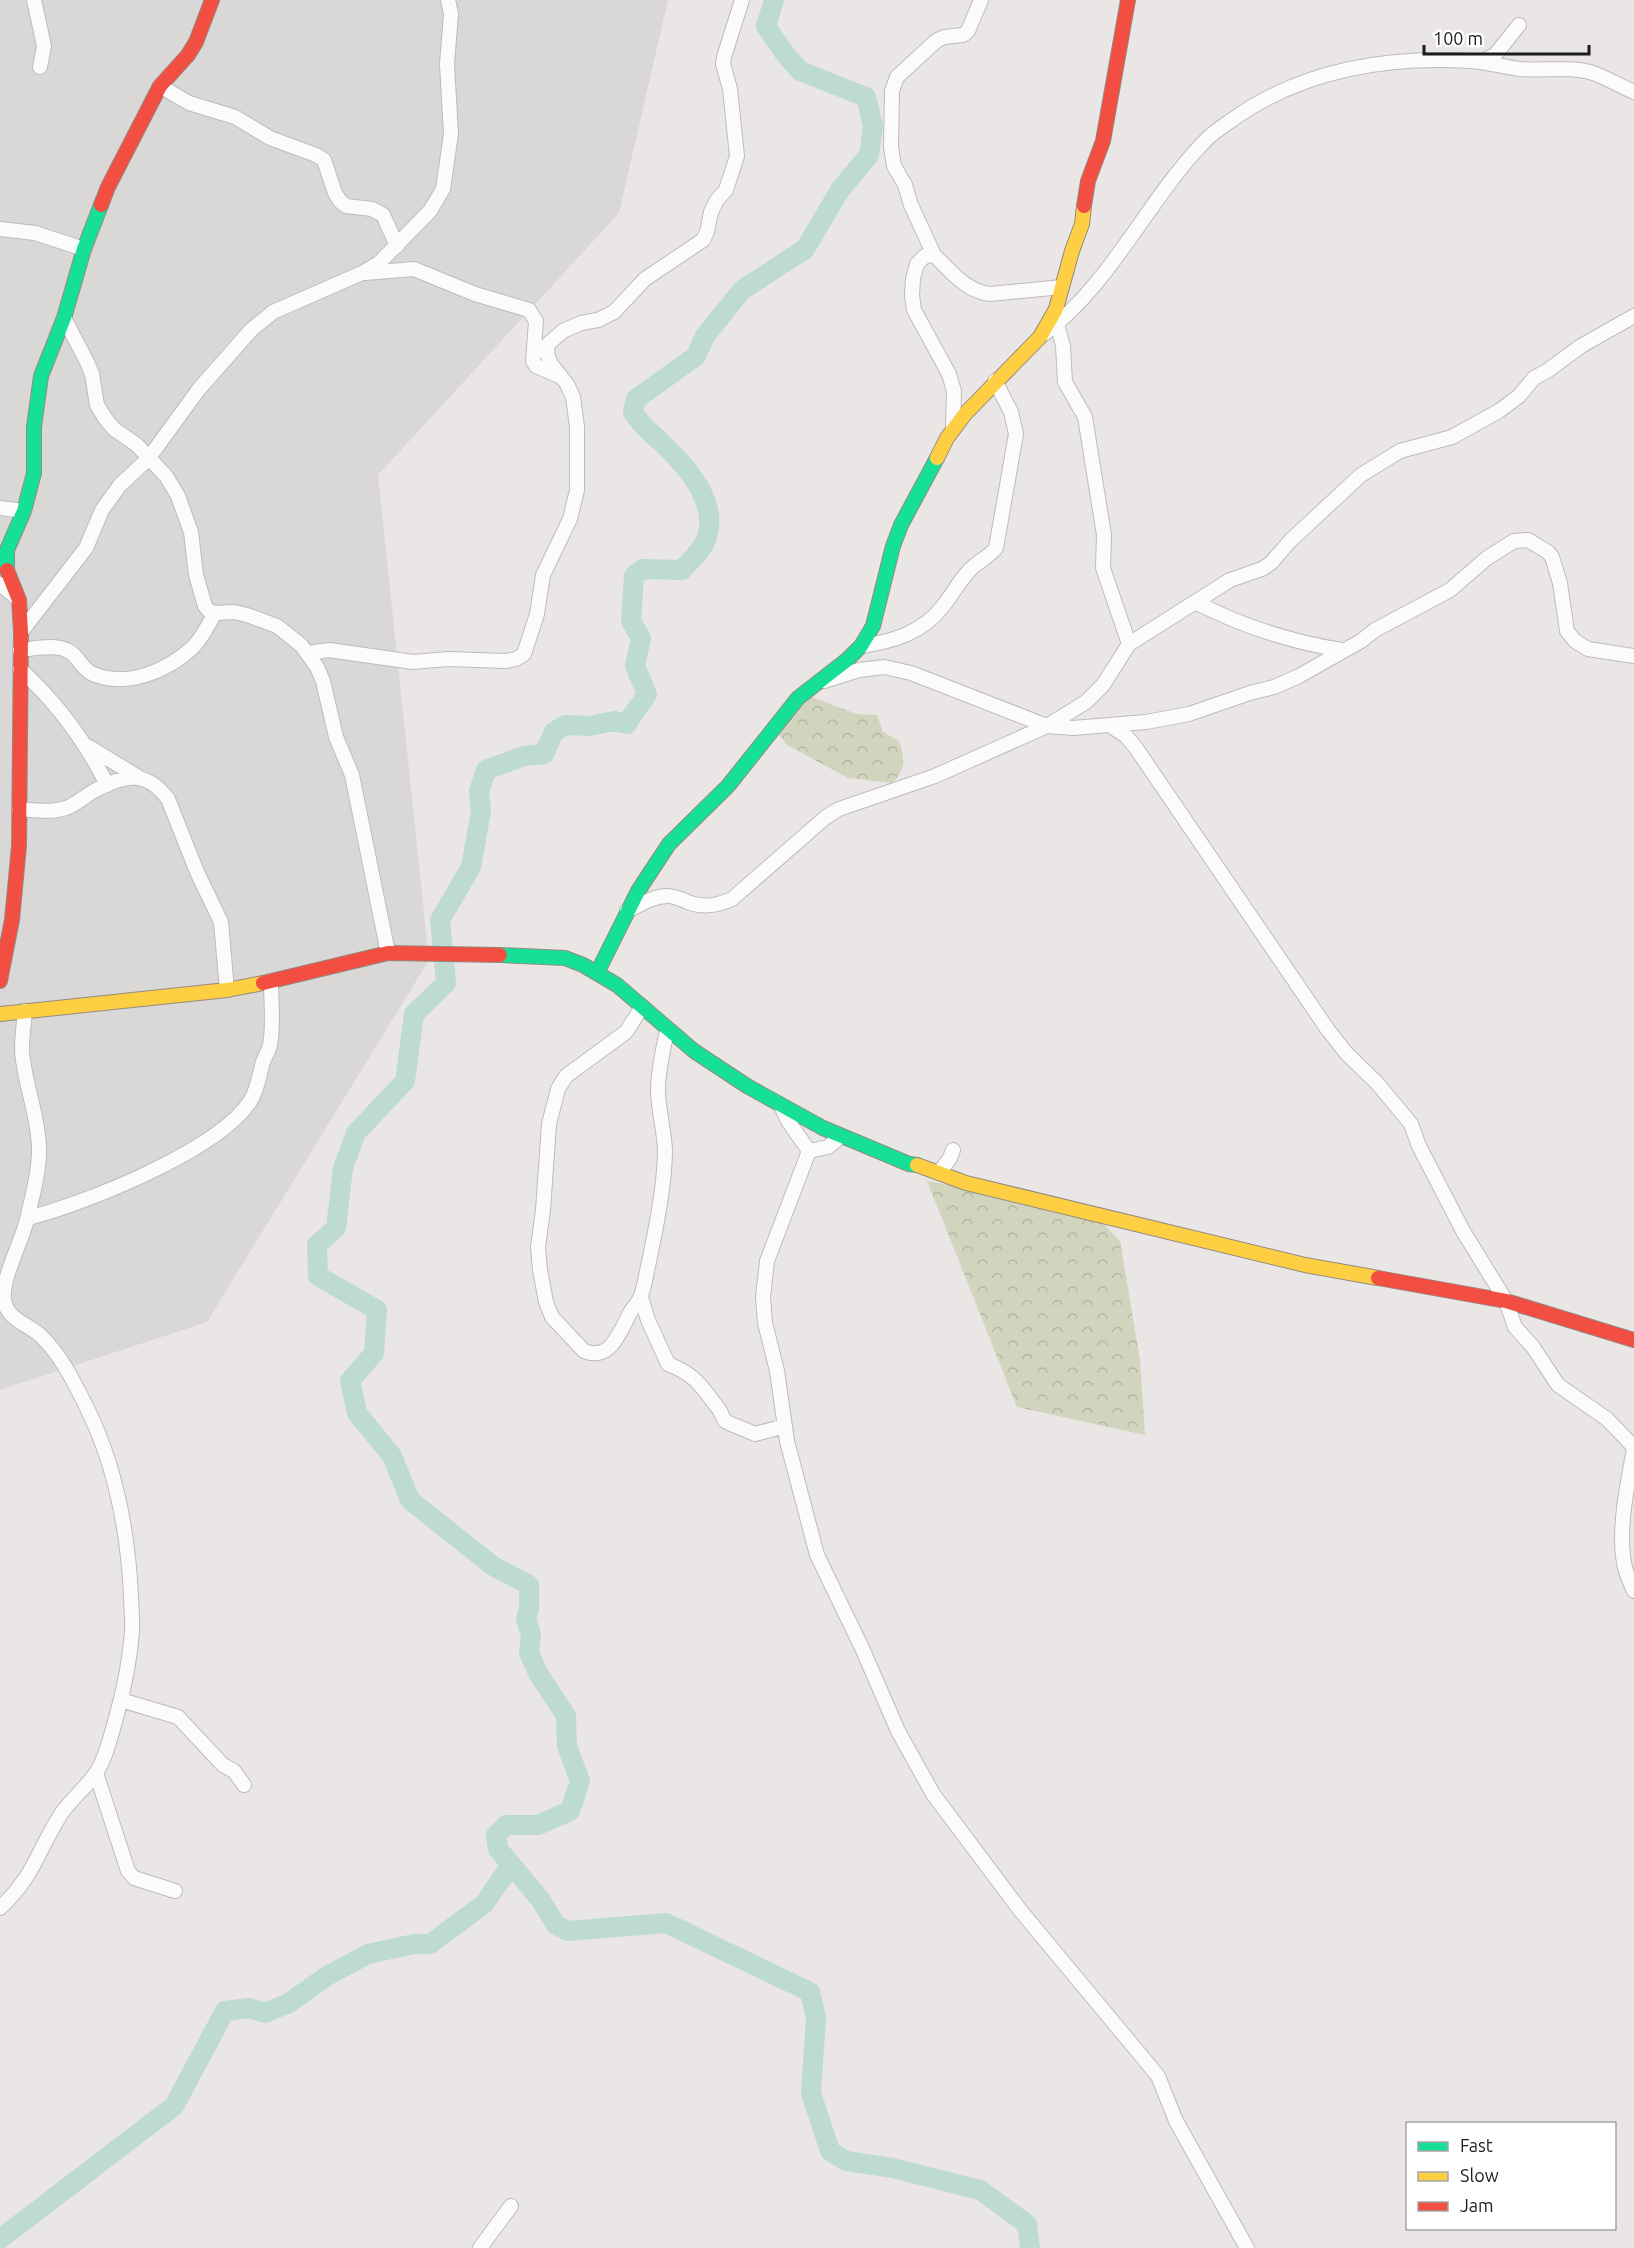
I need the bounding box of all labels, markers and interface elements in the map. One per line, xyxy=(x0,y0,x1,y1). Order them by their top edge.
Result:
scale bar xyxy=(1424,18,1589,56)
text: 100 m xyxy=(1433,28,1483,48)
legend xyxy=(1406,2122,1616,2230)
text: Fast xyxy=(1460,2135,1493,2155)
text: Slow xyxy=(1460,2165,1499,2185)
text: Jam xyxy=(1460,2195,1494,2215)

